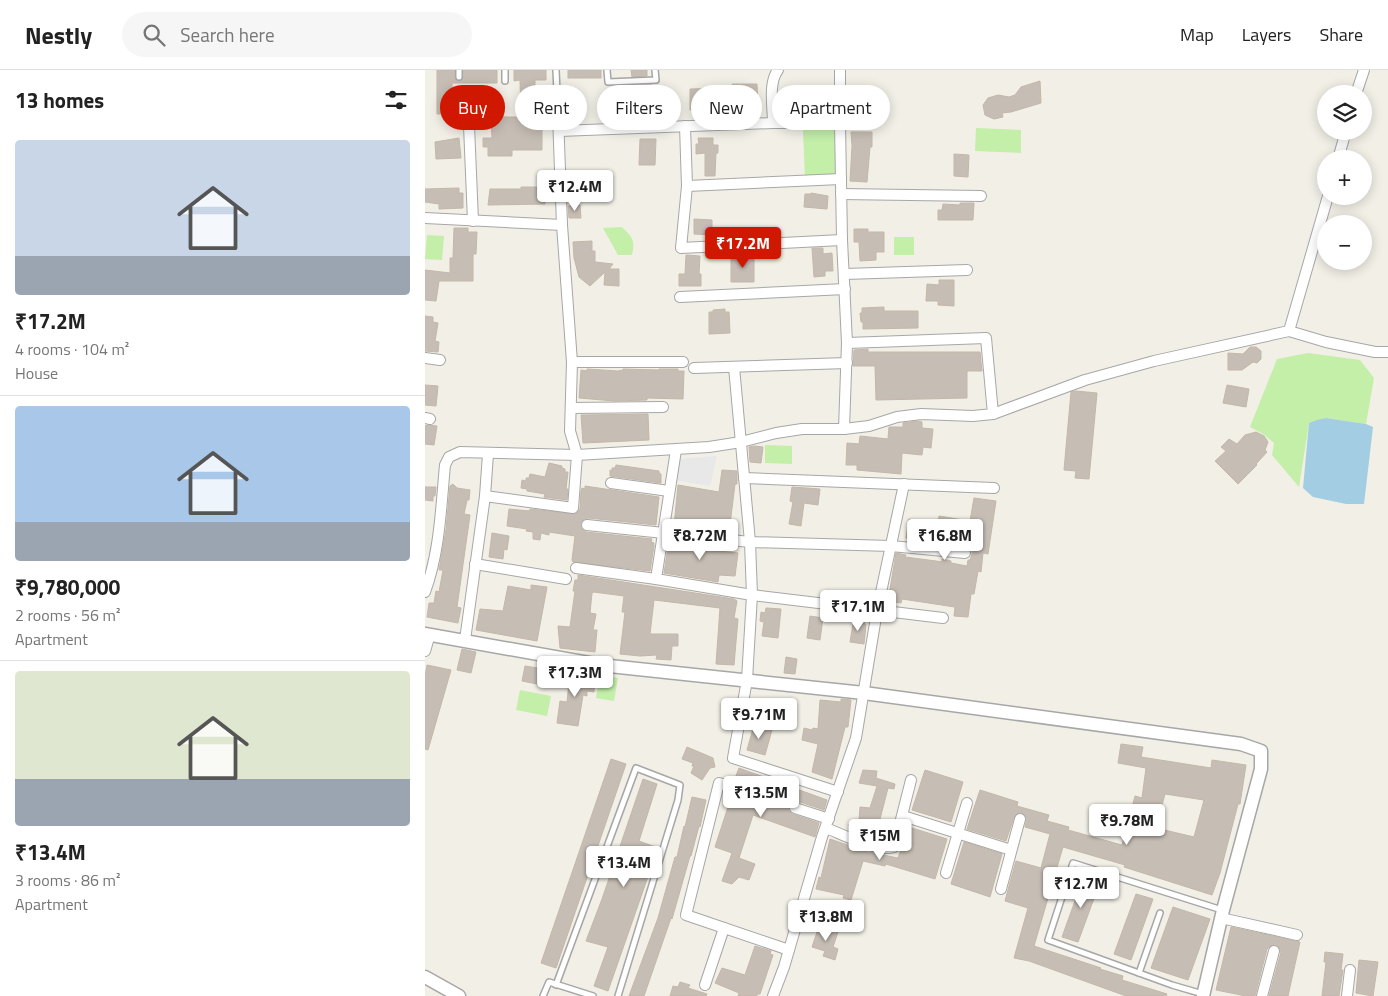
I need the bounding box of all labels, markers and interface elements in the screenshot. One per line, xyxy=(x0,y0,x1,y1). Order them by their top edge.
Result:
search box xyxy=(122,12,472,57)
text: Nestly xyxy=(25,17,92,53)
text: Search here xyxy=(180,20,275,49)
icon: search xyxy=(140,21,168,49)
text: Map xyxy=(1180,21,1214,48)
text: Layers xyxy=(1242,21,1291,48)
text: Share xyxy=(1319,21,1363,48)
text: 13 homes xyxy=(15,84,104,116)
chip: Buy xyxy=(440,85,505,130)
chip: Rent xyxy=(515,85,587,130)
chip: Filters xyxy=(597,85,681,130)
chip: New xyxy=(691,85,762,130)
chip: Apartment xyxy=(772,85,890,130)
map controls xyxy=(1317,85,1372,270)
button: layers xyxy=(1317,85,1372,140)
icon: filters xyxy=(382,86,410,114)
button: + xyxy=(1317,150,1372,205)
pin: ₹12.4M xyxy=(534,170,616,212)
icon: home xyxy=(168,173,258,263)
text: ₹12.4M xyxy=(548,174,602,198)
button: − xyxy=(1317,215,1372,270)
pin: ₹17.2M xyxy=(702,226,784,269)
text: ₹17.2M xyxy=(716,231,770,255)
text: ₹17.2M xyxy=(15,305,86,337)
text: 4 rooms · 104 m² xyxy=(15,337,129,361)
text: House xyxy=(15,361,58,385)
icon: home xyxy=(168,438,258,528)
pin: ₹8.72M xyxy=(659,518,741,561)
pin: ₹16.8M xyxy=(904,518,986,561)
text: ₹8.72M xyxy=(673,523,727,547)
text: ₹16.8M xyxy=(918,523,972,547)
text: ₹9,780,000 xyxy=(15,571,120,603)
pin: ₹17.1M xyxy=(817,590,899,632)
text: ₹17.1M xyxy=(831,594,885,618)
text: 2 rooms · 56 m² xyxy=(15,603,120,627)
text: Apartment xyxy=(15,627,88,651)
pin: ₹17.3M xyxy=(534,656,616,698)
text: ₹17.3M xyxy=(548,660,602,684)
pin: ₹9.71M xyxy=(718,698,800,740)
text: ₹9.71M xyxy=(732,702,786,726)
icon: home xyxy=(168,703,258,793)
pin: ₹13.5M xyxy=(720,776,802,818)
text: ₹13.5M xyxy=(734,780,788,804)
pin: ₹9.78M xyxy=(1086,804,1168,846)
text: ₹9.78M xyxy=(1100,808,1154,832)
pin: ₹15M xyxy=(850,818,910,861)
text: ₹15M xyxy=(860,823,900,847)
text: ₹13.4M xyxy=(15,836,86,868)
pin: ₹13.4M xyxy=(583,846,665,888)
text: ₹13.4M xyxy=(597,850,651,874)
pin: ₹12.7M xyxy=(1040,866,1122,909)
text: 3 rooms · 86 m² xyxy=(15,868,120,892)
text: ₹12.7M xyxy=(1054,871,1108,895)
text: Apartment xyxy=(15,892,88,916)
pin: ₹13.8M xyxy=(785,900,867,942)
text: ₹13.8M xyxy=(799,904,853,928)

